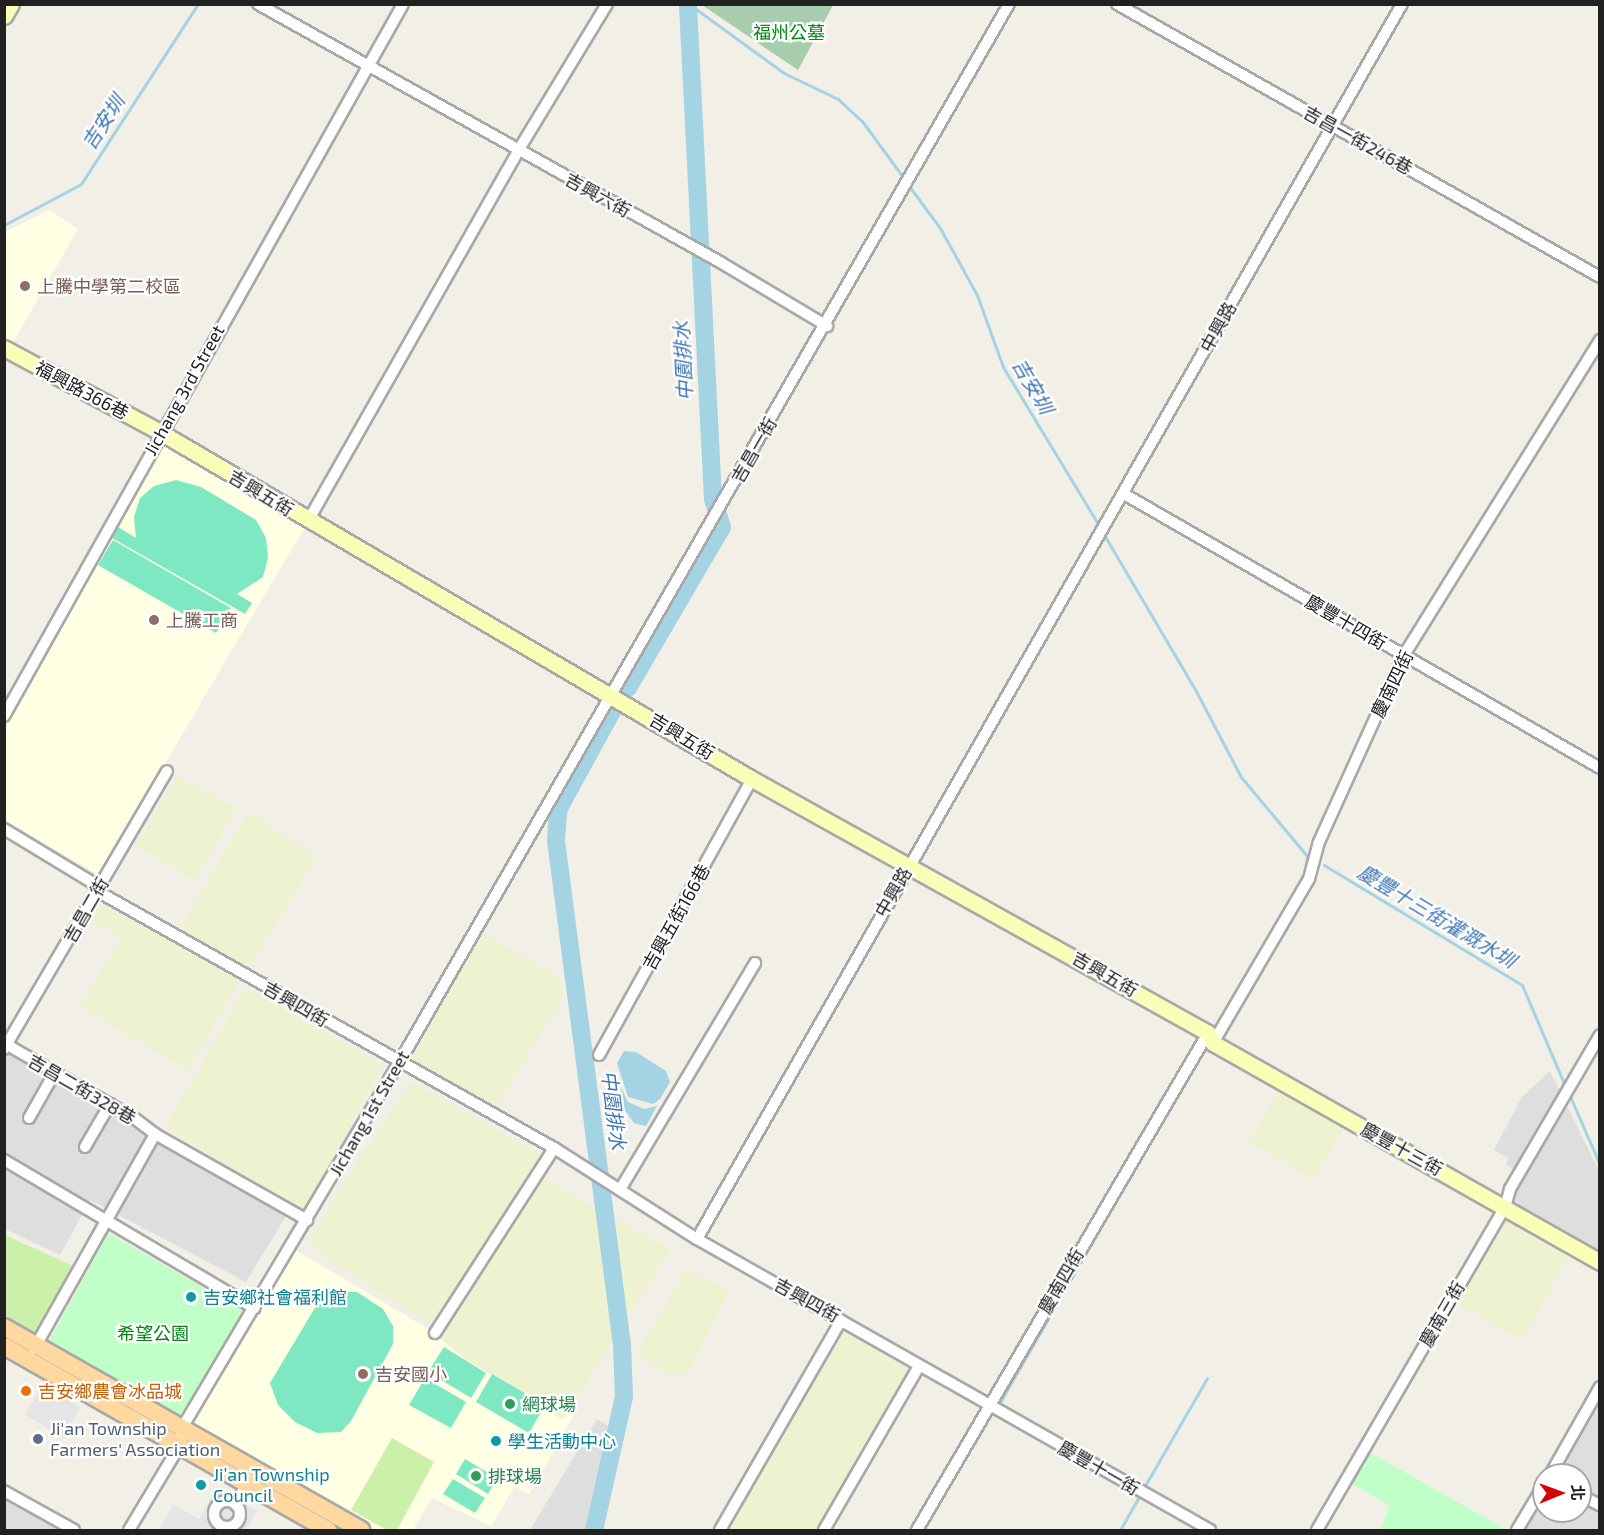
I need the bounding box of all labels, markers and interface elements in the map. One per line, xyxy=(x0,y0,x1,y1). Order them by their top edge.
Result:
park label: 福州公墓 xyxy=(753,21,825,43)
water label: 吉安圳 xyxy=(77,90,129,154)
street label: 吉昌一街246巷 xyxy=(1300,101,1416,179)
street label: 吉興六街 xyxy=(561,168,635,222)
place label: 上騰中學第二校區 xyxy=(37,275,181,297)
marker: 上騰中學第二校區 xyxy=(18,279,32,293)
street label: 中興路 xyxy=(1195,298,1241,356)
water label: 中園排水 xyxy=(669,320,697,402)
street label: Jichang 3rd Street xyxy=(139,321,229,459)
water label: 吉安圳 xyxy=(1008,354,1058,418)
street label: 福興路366巷 xyxy=(32,356,132,424)
street label: 吉昌一街 xyxy=(727,413,781,487)
street label: 吉興五街 xyxy=(225,465,297,521)
street label: 慶豐十四街 xyxy=(1302,590,1390,654)
place label: 上騰工商 xyxy=(166,609,238,631)
marker: 上騰工商 xyxy=(147,613,161,627)
street label: 慶南四街 xyxy=(1367,647,1417,721)
street label: 吉興五街 xyxy=(646,708,718,764)
water label: 慶豐十三街灌溉水圳 xyxy=(1354,859,1520,973)
street label: 吉興五街166巷 xyxy=(638,860,714,974)
street label: 中興路 xyxy=(870,863,916,921)
street label: 吉昌二街 xyxy=(59,873,113,947)
street label: 吉興五街 xyxy=(1068,947,1142,1001)
street label: 吉興四街 xyxy=(259,977,333,1031)
street label: Jichang 1st Street xyxy=(324,1046,414,1180)
street label: 吉昌二街328巷 xyxy=(24,1049,140,1129)
water label: 中園排水 xyxy=(597,1069,631,1151)
street label: 慶豐十三街 xyxy=(1357,1118,1447,1180)
street label: 慶南四街 xyxy=(1034,1244,1088,1318)
street label: 吉興四街 xyxy=(770,1273,844,1327)
street label: 慶南三街 xyxy=(1415,1277,1469,1351)
place label: 吉安鄉社會福利館 xyxy=(203,1286,347,1308)
marker: 吉安鄉社會福利館 xyxy=(184,1290,198,1304)
park label: 希望公園 xyxy=(117,1322,189,1344)
place label: 吉安國小 xyxy=(375,1363,447,1385)
marker: 吉安國小 xyxy=(356,1367,370,1381)
place label: 吉安鄉農會冰品城 xyxy=(38,1380,182,1402)
marker: 吉安鄉農會冰品城 xyxy=(19,1384,33,1398)
place label: 網球場 xyxy=(522,1393,576,1415)
marker: 網球場 xyxy=(503,1397,517,1411)
place label: Ji'an Township Farmers' Association xyxy=(50,1418,221,1460)
place label: 學生活動中心 xyxy=(508,1430,616,1452)
marker: Ji'an Township Farmers' Association xyxy=(31,1432,45,1446)
marker: 學生活動中心 xyxy=(489,1434,503,1448)
street label: 慶豐十一街 xyxy=(1055,1436,1143,1500)
north arrow xyxy=(1532,1463,1592,1523)
place label: Ji’an Township Council xyxy=(213,1464,330,1506)
place label: 排球場 xyxy=(488,1465,542,1487)
marker: 排球場 xyxy=(469,1469,483,1483)
marker: Ji’an Township Council xyxy=(194,1478,208,1492)
text: 北 xyxy=(1569,1485,1588,1501)

